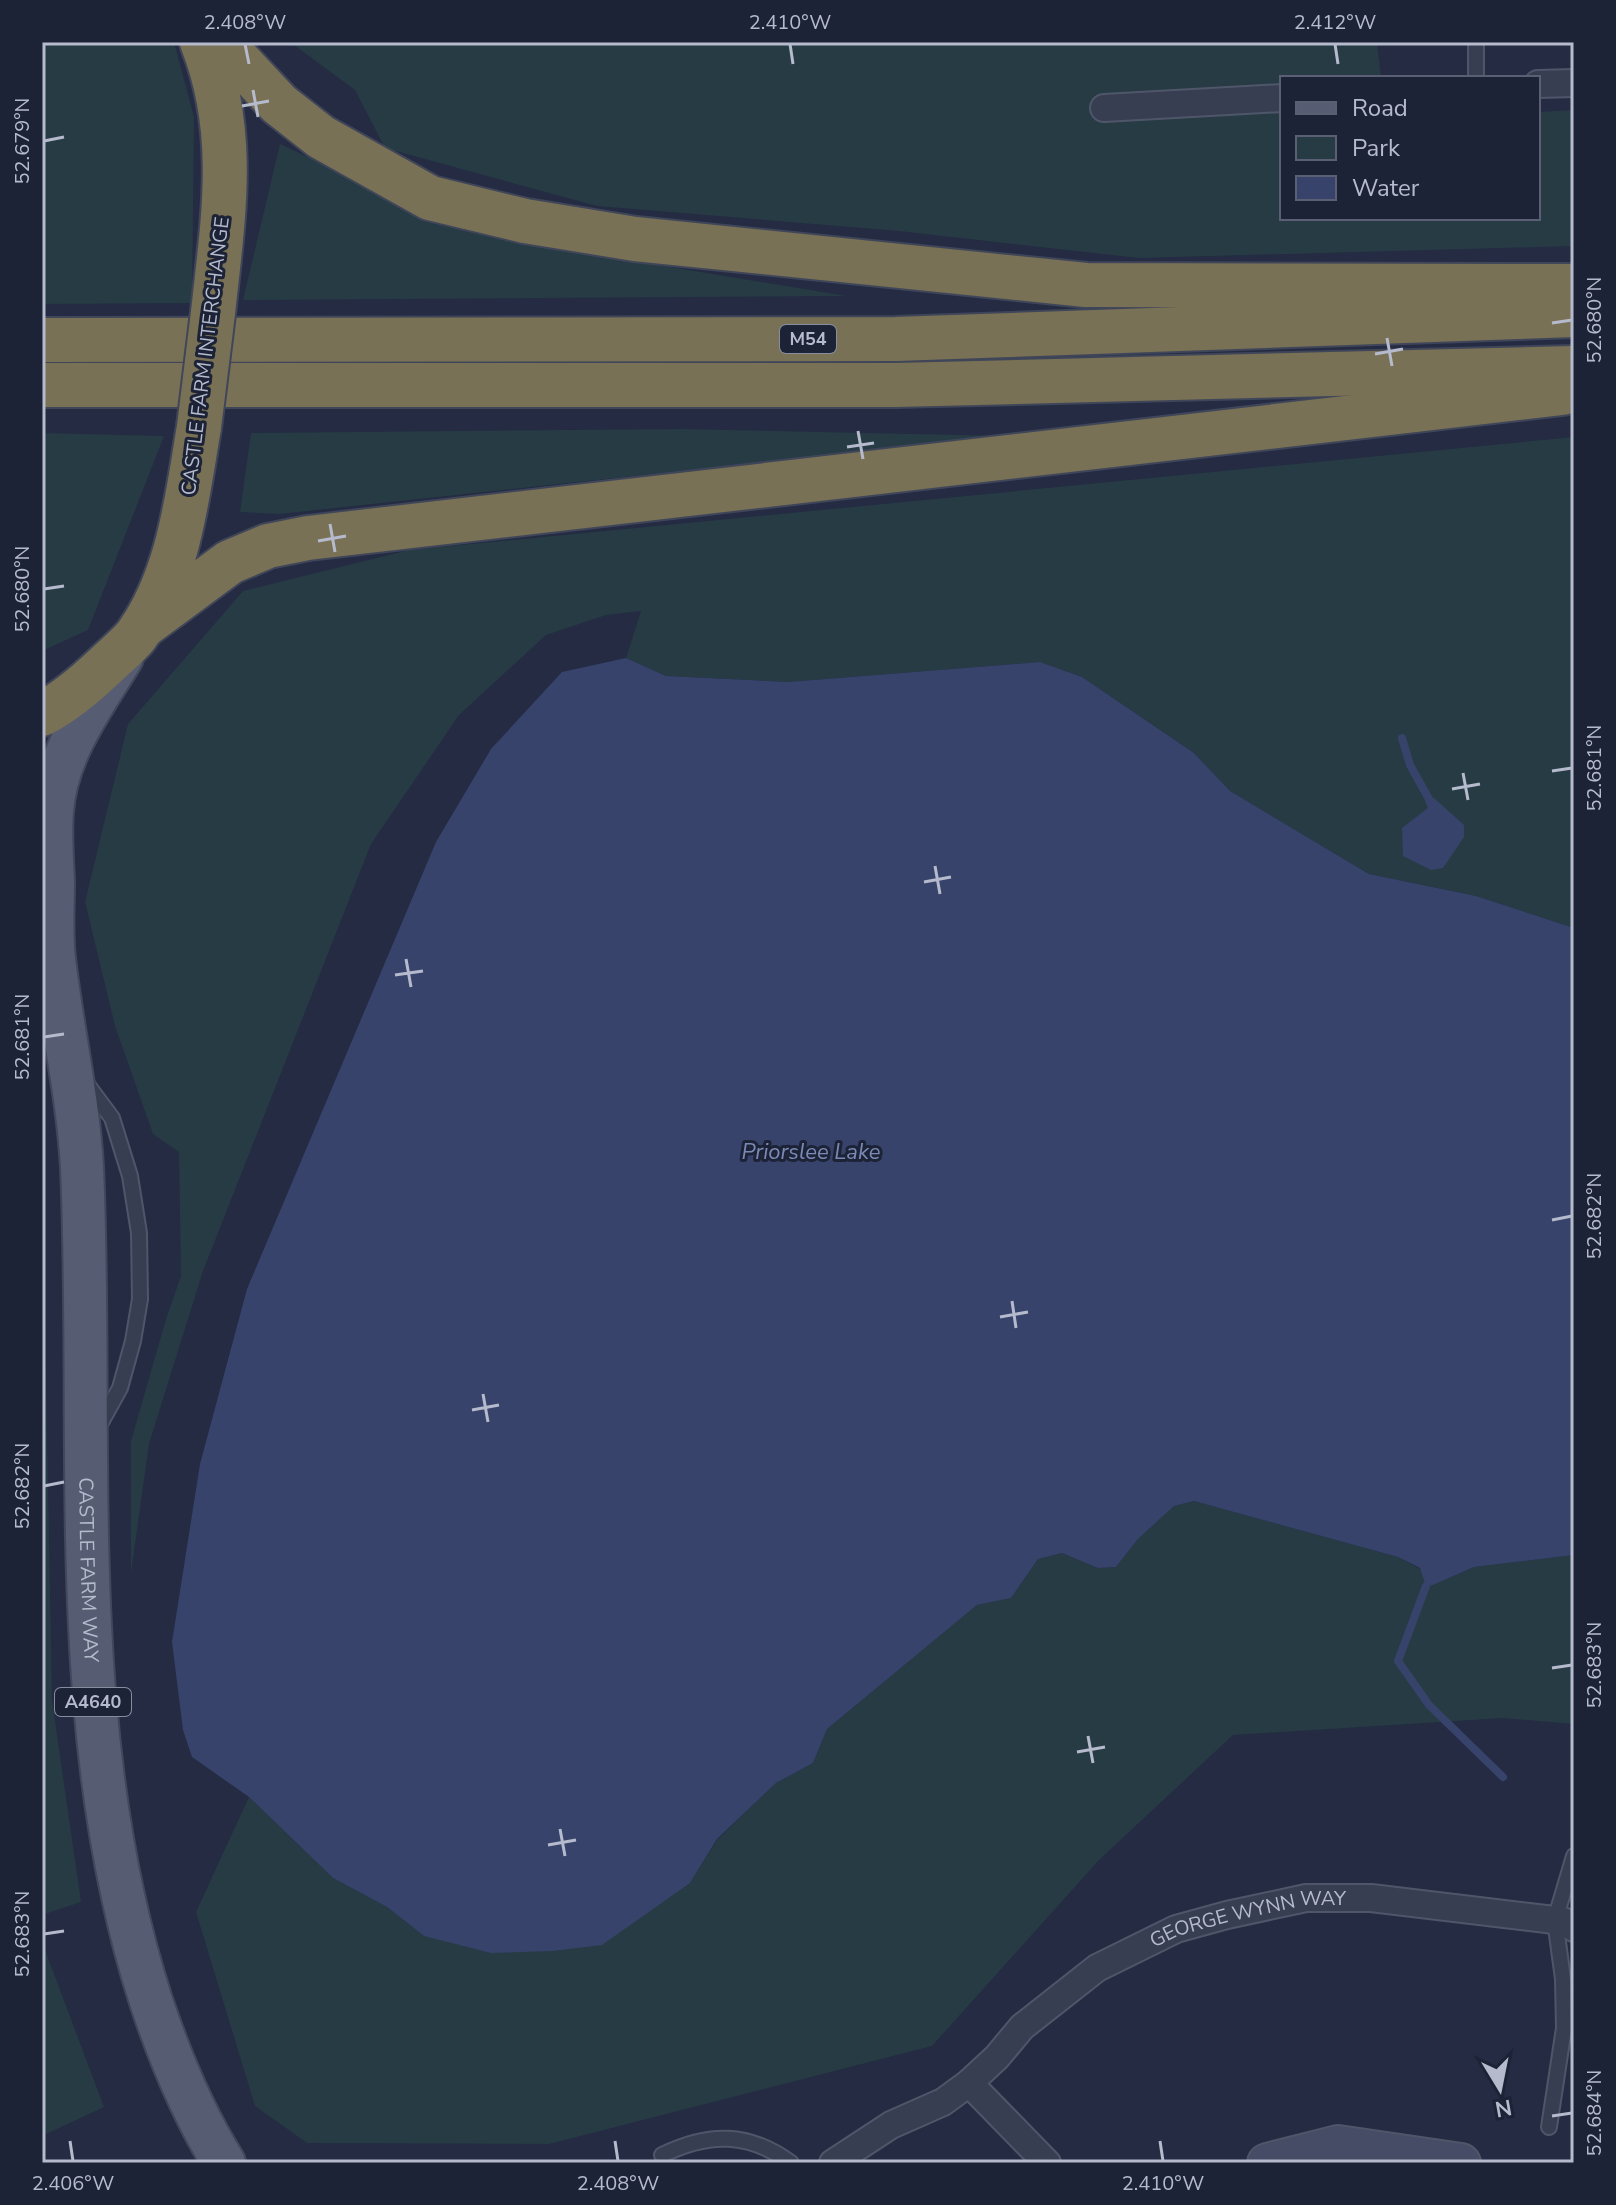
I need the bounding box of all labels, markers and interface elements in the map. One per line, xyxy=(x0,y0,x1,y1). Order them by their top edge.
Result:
text: 2.408°W xyxy=(204,9,286,36)
text: 2.410°W xyxy=(749,9,831,36)
text: 2.412°W xyxy=(1294,9,1376,36)
legend xyxy=(1280,76,1540,220)
text: Road xyxy=(1352,92,1408,124)
text: 52.679°N xyxy=(9,98,36,184)
text: Park xyxy=(1352,132,1401,164)
text: Water xyxy=(1352,172,1420,204)
street label: CASTLE FARM INTERCHANGE xyxy=(175,215,236,497)
text: 52.680°N xyxy=(1581,277,1608,363)
road number: M54 xyxy=(780,325,836,353)
text: 52.680°N xyxy=(9,546,36,632)
text: 52.681°N xyxy=(1581,725,1608,811)
text: 52.681°N xyxy=(9,994,36,1080)
water label: Priorslee Lake xyxy=(742,1137,881,1167)
text: 52.682°N xyxy=(1581,1173,1608,1259)
text: 52.682°N xyxy=(9,1443,36,1529)
street label: CASTLE FARM WAY xyxy=(72,1477,105,1664)
text: 52.683°N xyxy=(1581,1622,1608,1708)
road number: A4640 xyxy=(55,1688,131,1716)
street label: GEORGE WYNN WAY xyxy=(1145,1885,1347,1954)
text: 52.683°N xyxy=(9,1891,36,1977)
north arrow xyxy=(1460,2049,1540,2129)
text: 52.684°N xyxy=(1581,2070,1608,2156)
text: N xyxy=(1493,2092,1514,2124)
text: 2.406°W xyxy=(32,2170,114,2197)
text: 2.408°W xyxy=(577,2170,659,2197)
text: 2.410°W xyxy=(1122,2170,1204,2197)

